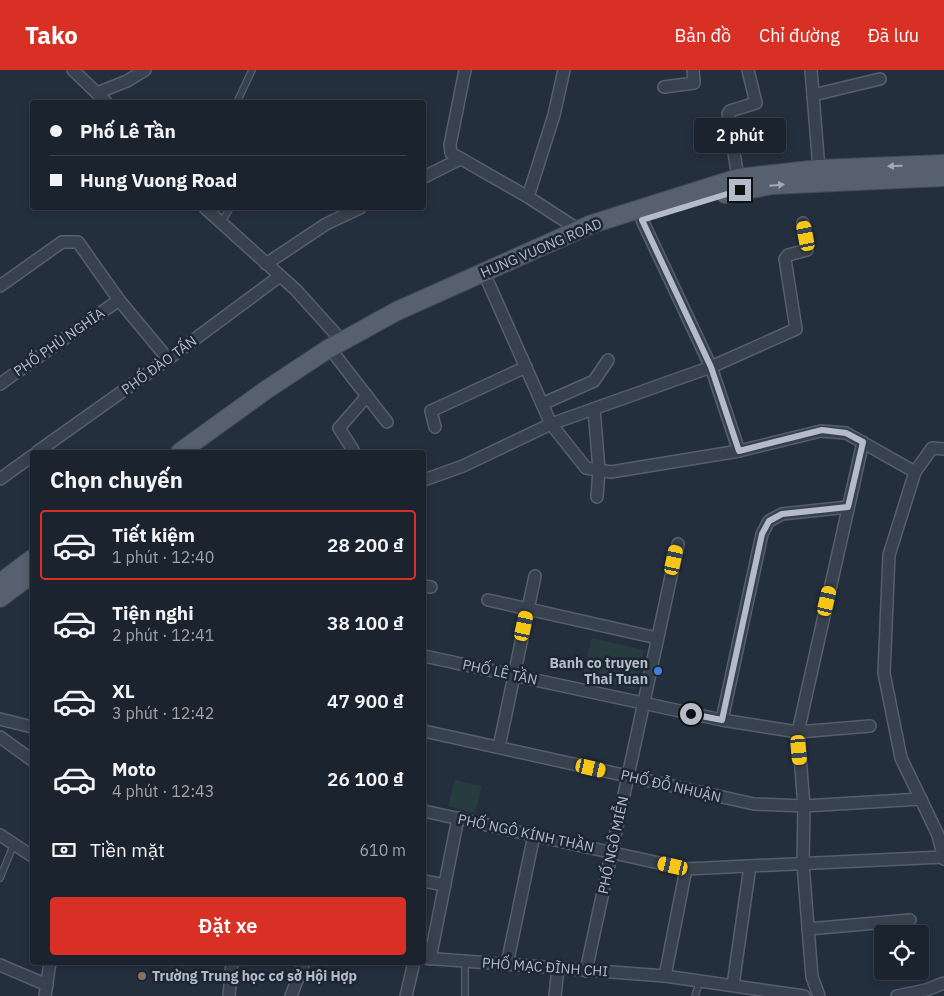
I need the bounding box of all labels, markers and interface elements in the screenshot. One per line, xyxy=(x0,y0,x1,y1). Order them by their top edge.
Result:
text: Tako xyxy=(25,19,78,51)
text: Bản đồ xyxy=(675,24,731,47)
text: Chỉ đường xyxy=(759,24,840,47)
text: Đã lưu xyxy=(868,24,919,47)
callout: 2 phút xyxy=(694,118,786,152)
text: Phố Lê Tần xyxy=(80,119,176,143)
text: 2 phút xyxy=(716,125,764,145)
one-way arrow xyxy=(887,162,903,170)
text: Hung Vuong Road xyxy=(80,168,237,192)
route end xyxy=(729,179,751,201)
one-way arrow xyxy=(770,181,786,189)
street label: HUNG VUONG ROAD xyxy=(478,214,604,282)
car xyxy=(795,220,816,252)
street label: PHỐ PHÙ NGHĨA xyxy=(8,302,108,380)
street label: PHỐ ĐÀO TẤN xyxy=(116,329,200,398)
text: Chọn chuyến xyxy=(50,465,183,494)
icon: car xyxy=(52,523,97,568)
text: Tiết kiệm xyxy=(112,523,195,547)
text: 28 200 ₫ xyxy=(327,533,404,557)
car xyxy=(663,544,684,576)
text: 1 phút · 12:40 xyxy=(112,547,214,567)
car xyxy=(816,585,837,617)
icon: car xyxy=(52,601,97,646)
text: Tiện nghi xyxy=(112,601,194,625)
car xyxy=(513,610,534,642)
text: 38 100 ₫ xyxy=(327,611,404,635)
text: 2 phút · 12:41 xyxy=(112,625,214,645)
street label: PHỐ LÊ TẦN xyxy=(461,652,540,689)
place label: Banh co truyen Thai Tuan xyxy=(549,654,648,688)
marker: Banh co truyen Thai Tuan xyxy=(652,665,664,677)
icon: car xyxy=(52,679,97,724)
text: XL xyxy=(112,679,135,703)
text: 47 900 ₫ xyxy=(327,689,404,713)
text: 3 phút · 12:42 xyxy=(112,703,214,723)
route start xyxy=(680,703,702,725)
car xyxy=(790,734,807,766)
icon: car xyxy=(52,757,97,802)
text: Moto xyxy=(112,757,156,781)
car xyxy=(574,757,607,779)
street label: PHỐ ĐỖ NHUẬN xyxy=(619,763,724,806)
text: 26 100 ₫ xyxy=(327,767,404,791)
text: 4 phút · 12:43 xyxy=(112,781,214,801)
street label: PHỐ NGÔ MIỄN xyxy=(591,794,632,896)
street label: PHỐ NGÔ KÍNH THẦN xyxy=(456,807,596,856)
icon: cash xyxy=(50,836,78,864)
text: Tiền mặt xyxy=(90,838,165,862)
text: 610 m xyxy=(359,840,406,860)
car xyxy=(656,855,689,877)
button: Đặt xe xyxy=(50,897,406,955)
map controls xyxy=(874,925,929,980)
button: locate xyxy=(874,925,929,980)
street label: PHỐ MẠC ĐĨNH CHI xyxy=(481,951,609,980)
place label: Trường Trung học cơ sở Hội Hợp xyxy=(152,967,357,985)
marker: Trường Trung học cơ sở Hội Hợp xyxy=(136,970,148,982)

